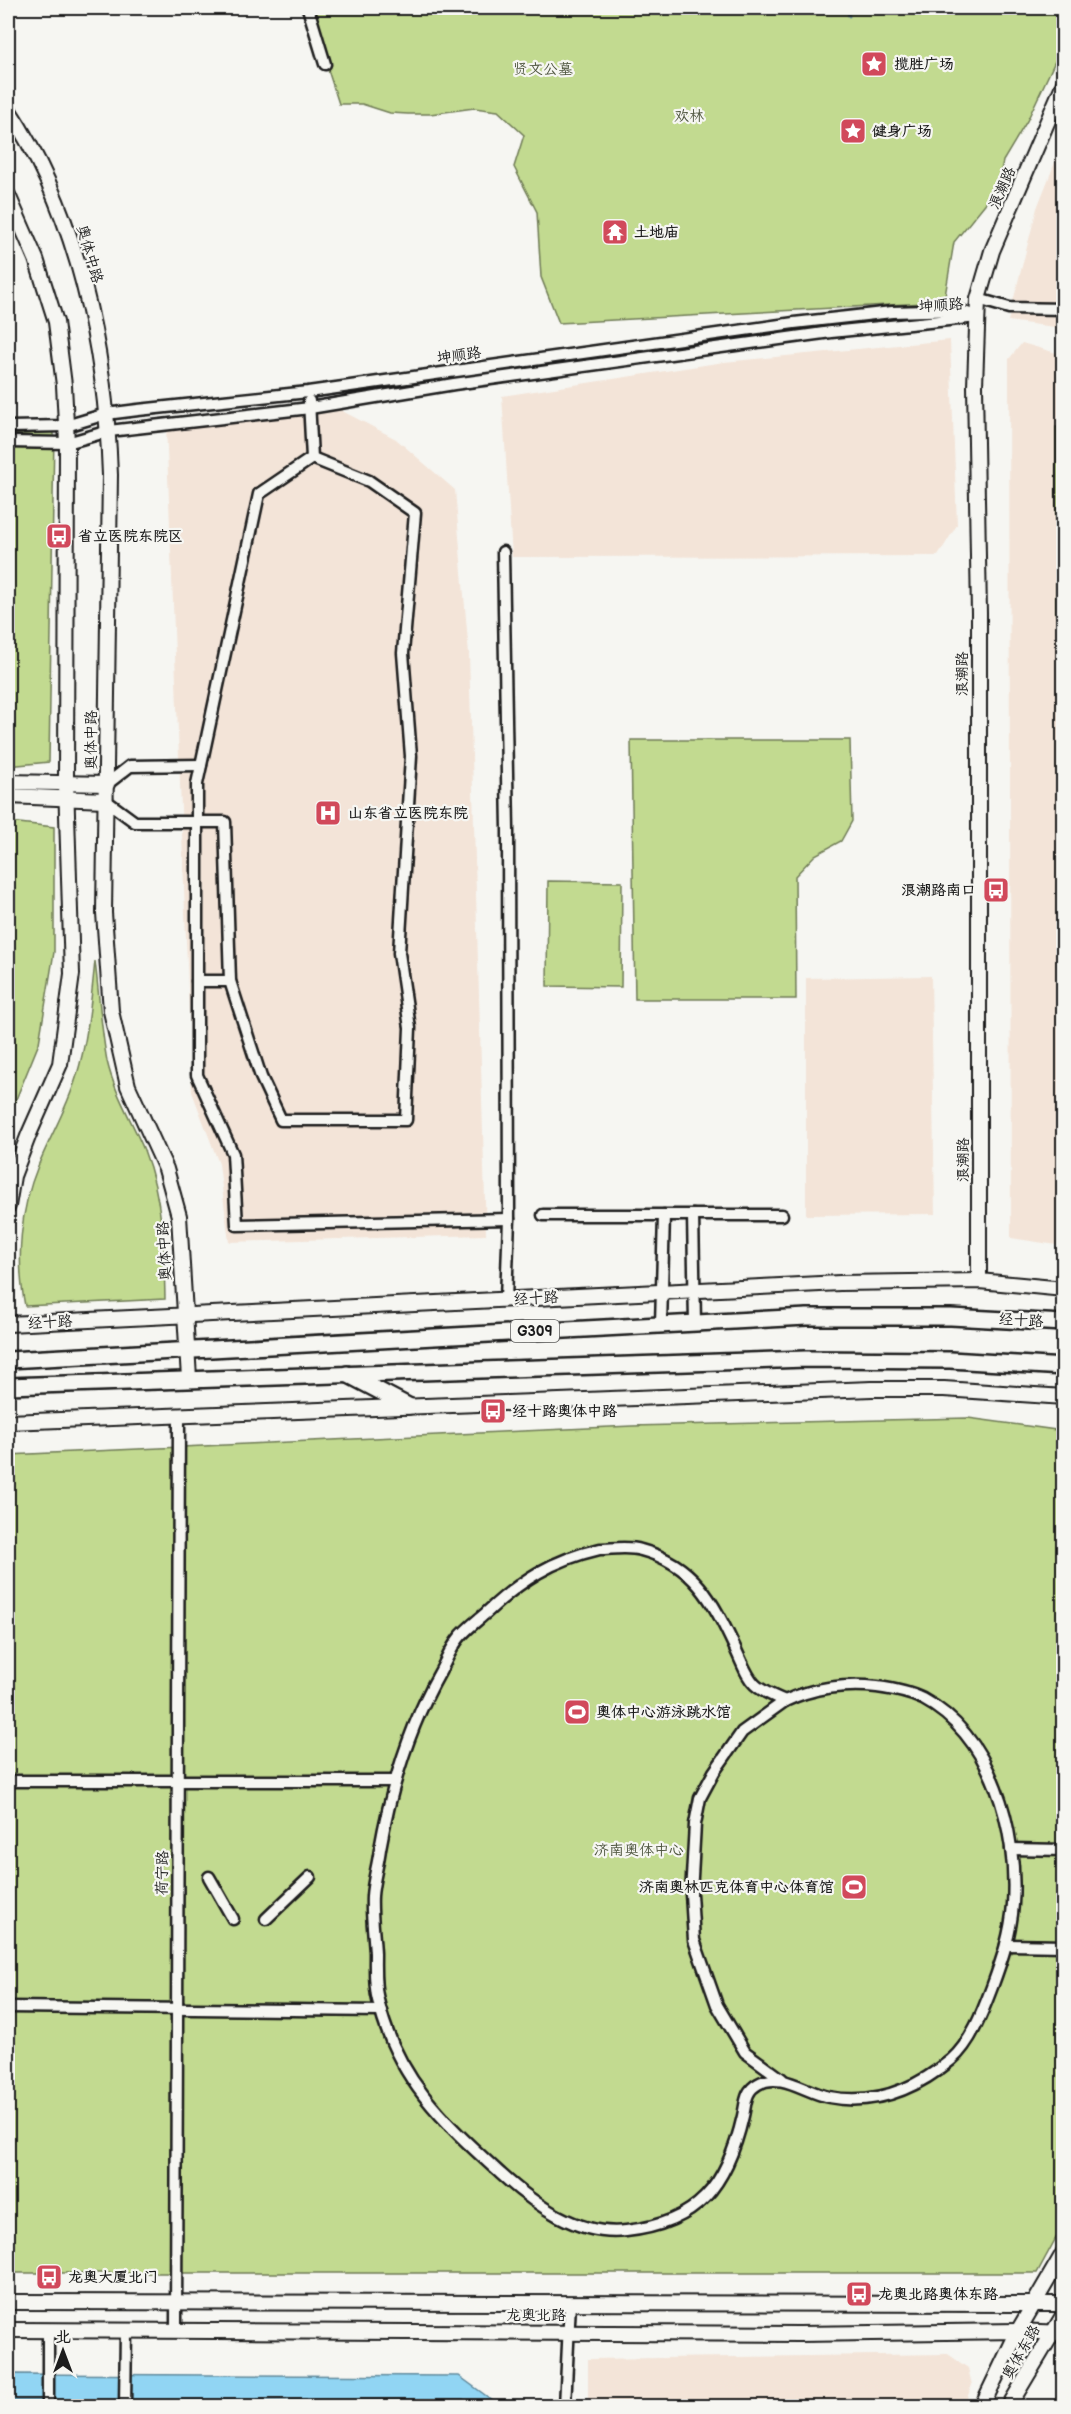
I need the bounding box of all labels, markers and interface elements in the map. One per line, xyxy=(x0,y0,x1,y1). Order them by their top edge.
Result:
place icon: 揽胜广场 xyxy=(859,49,889,79)
place label: 揽胜广场 xyxy=(894,55,954,74)
park label: 贤文公墓 xyxy=(513,60,573,79)
park label: 欢林 xyxy=(674,107,704,126)
place icon: 健身广场 xyxy=(838,116,868,146)
place label: 健身广场 xyxy=(872,122,932,141)
street label: 浪潮路 xyxy=(985,164,1020,213)
temple icon: 土地庙 xyxy=(600,217,630,247)
street label: 奥体中路 xyxy=(72,223,107,286)
place label: 土地庙 xyxy=(634,223,679,242)
street label: 坤顺路 xyxy=(918,294,964,317)
street label: 坤顺路 xyxy=(435,343,483,368)
bus stop icon: 省立医院东院区 xyxy=(44,521,74,551)
place label: 省立医院东院区 xyxy=(78,527,183,546)
street label: 浪潮路 xyxy=(953,651,972,697)
street label: 奥体中路 xyxy=(82,710,101,770)
hospital icon: 山东省立医院东院 xyxy=(313,798,343,828)
place label: 山东省立医院东院 xyxy=(348,804,468,823)
bus stop icon: 浪潮路南口 xyxy=(981,875,1011,905)
place label: 浪潮路南口 xyxy=(901,881,976,900)
street label: 浪潮路 xyxy=(954,1137,973,1183)
street label: 奥体中路 xyxy=(153,1221,176,1281)
street label: 经十路 xyxy=(513,1288,559,1309)
street label: 经十路 xyxy=(998,1310,1044,1331)
street label: 经十路 xyxy=(27,1312,73,1333)
road number: G309 xyxy=(511,1320,559,1342)
bus stop icon: 经十路奥体中路 xyxy=(478,1396,508,1426)
place label: 经十路奥体中路 xyxy=(512,1402,617,1421)
sports icon: 奥体中心游泳跳水馆 xyxy=(562,1697,592,1727)
place label: 奥体中心游泳跳水馆 xyxy=(596,1703,731,1722)
park label: 济南奥体中心 xyxy=(594,1841,684,1860)
street label: 荷宁路 xyxy=(153,1850,172,1896)
sports icon: 济南奥林匹克体育中心体育馆 xyxy=(839,1872,869,1902)
place label: 济南奥林匹克体育中心体育馆 xyxy=(639,1878,834,1897)
bus stop icon: 龙奥大厦北门 xyxy=(34,2262,64,2292)
place label: 龙奥大厦北门 xyxy=(68,2268,158,2287)
bus stop icon: 龙奥北路奥体东路 xyxy=(844,2279,874,2309)
place label: 龙奥北路奥体东路 xyxy=(878,2285,998,2304)
street label: 龙奥北路 xyxy=(506,2306,566,2325)
north arrow xyxy=(33,2321,93,2381)
street label: 奥体东路 xyxy=(998,2322,1045,2383)
text: 北 xyxy=(55,2328,71,2347)

